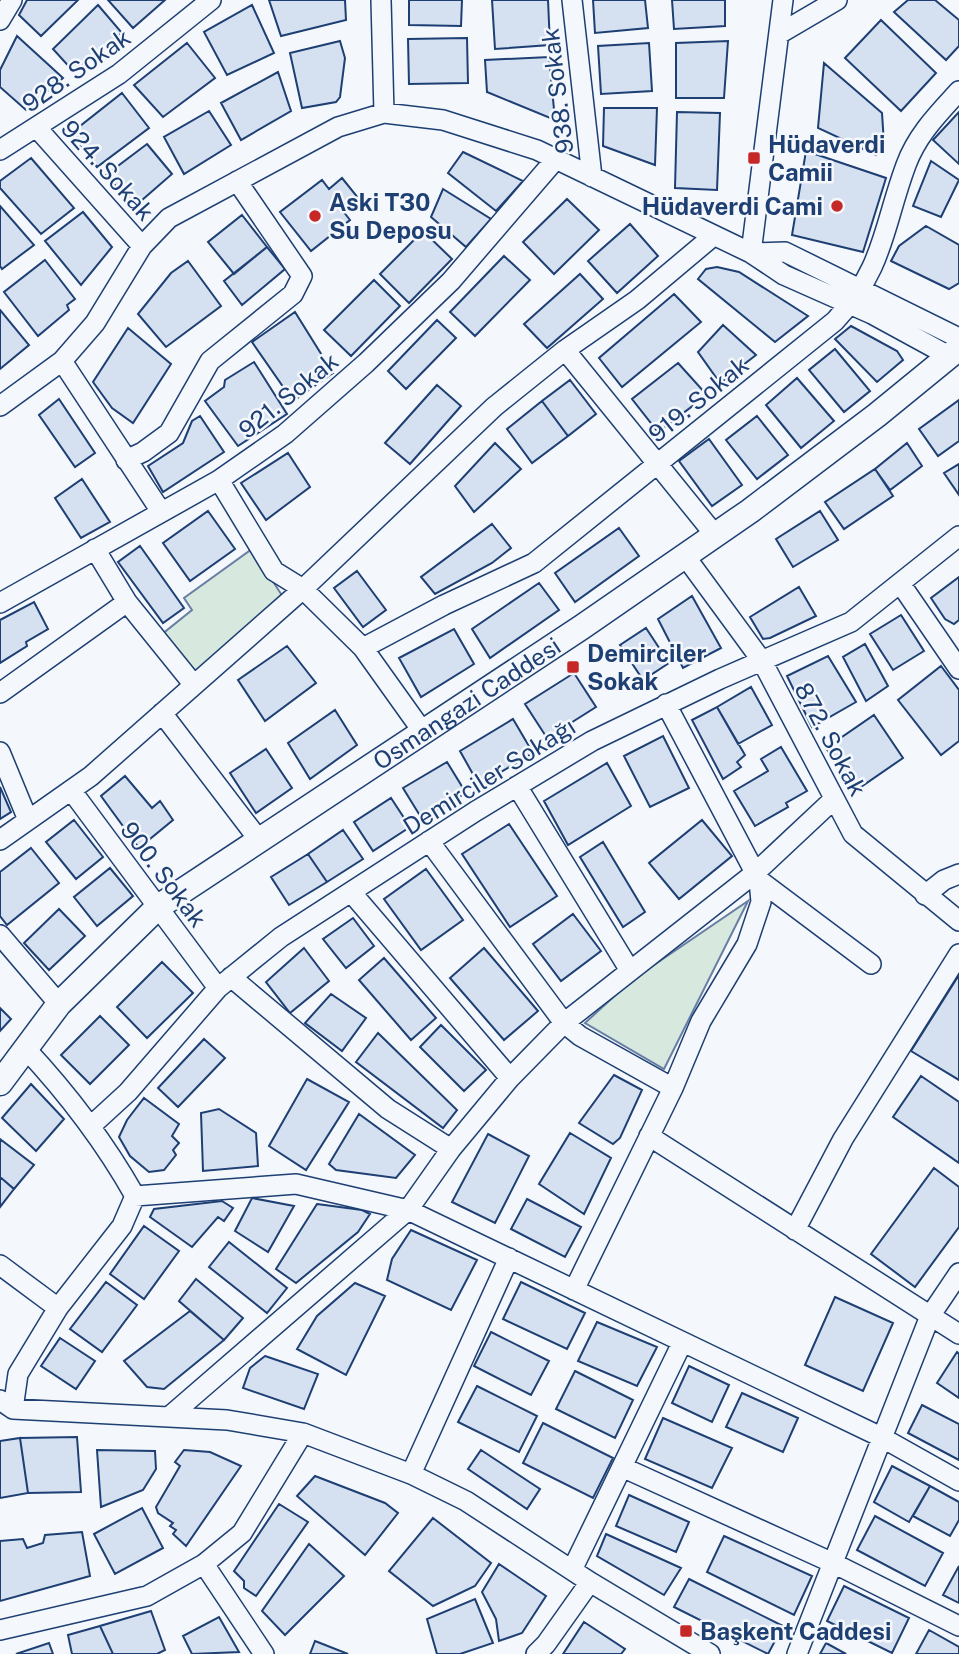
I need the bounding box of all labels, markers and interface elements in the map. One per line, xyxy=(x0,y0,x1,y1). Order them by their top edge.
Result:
street label: 928. Sokak xyxy=(17,23,135,117)
street label: 938. Sokak xyxy=(535,27,579,155)
street label: 924. Sokak xyxy=(56,114,160,226)
place label: Hüdaverdi Camii xyxy=(768,130,885,186)
marker: Hüdaverdi Camii xyxy=(746,150,762,166)
place label: Aski T30 Su Deposu xyxy=(329,188,452,244)
place label: Hüdaverdi Cami xyxy=(642,192,823,220)
marker: Hüdaverdi Cami xyxy=(829,198,845,214)
marker: Aski T30 Su Deposu xyxy=(307,208,323,224)
street label: 921. Sokak xyxy=(233,346,343,444)
street label: 919. Sokak xyxy=(642,350,754,448)
street label: Osmangazi Caddesi xyxy=(368,631,566,775)
place label: Demirciler Sokak xyxy=(587,639,706,695)
marker: Demirciler Sokak xyxy=(565,659,581,675)
street label: 872. Sokak xyxy=(789,677,873,801)
street label: Demirciler Sokağı xyxy=(398,712,580,840)
street label: 900. Sokak xyxy=(115,816,213,932)
place label: Başkent Caddesi xyxy=(700,1617,891,1646)
marker: Başkent Caddesi xyxy=(678,1623,694,1639)

